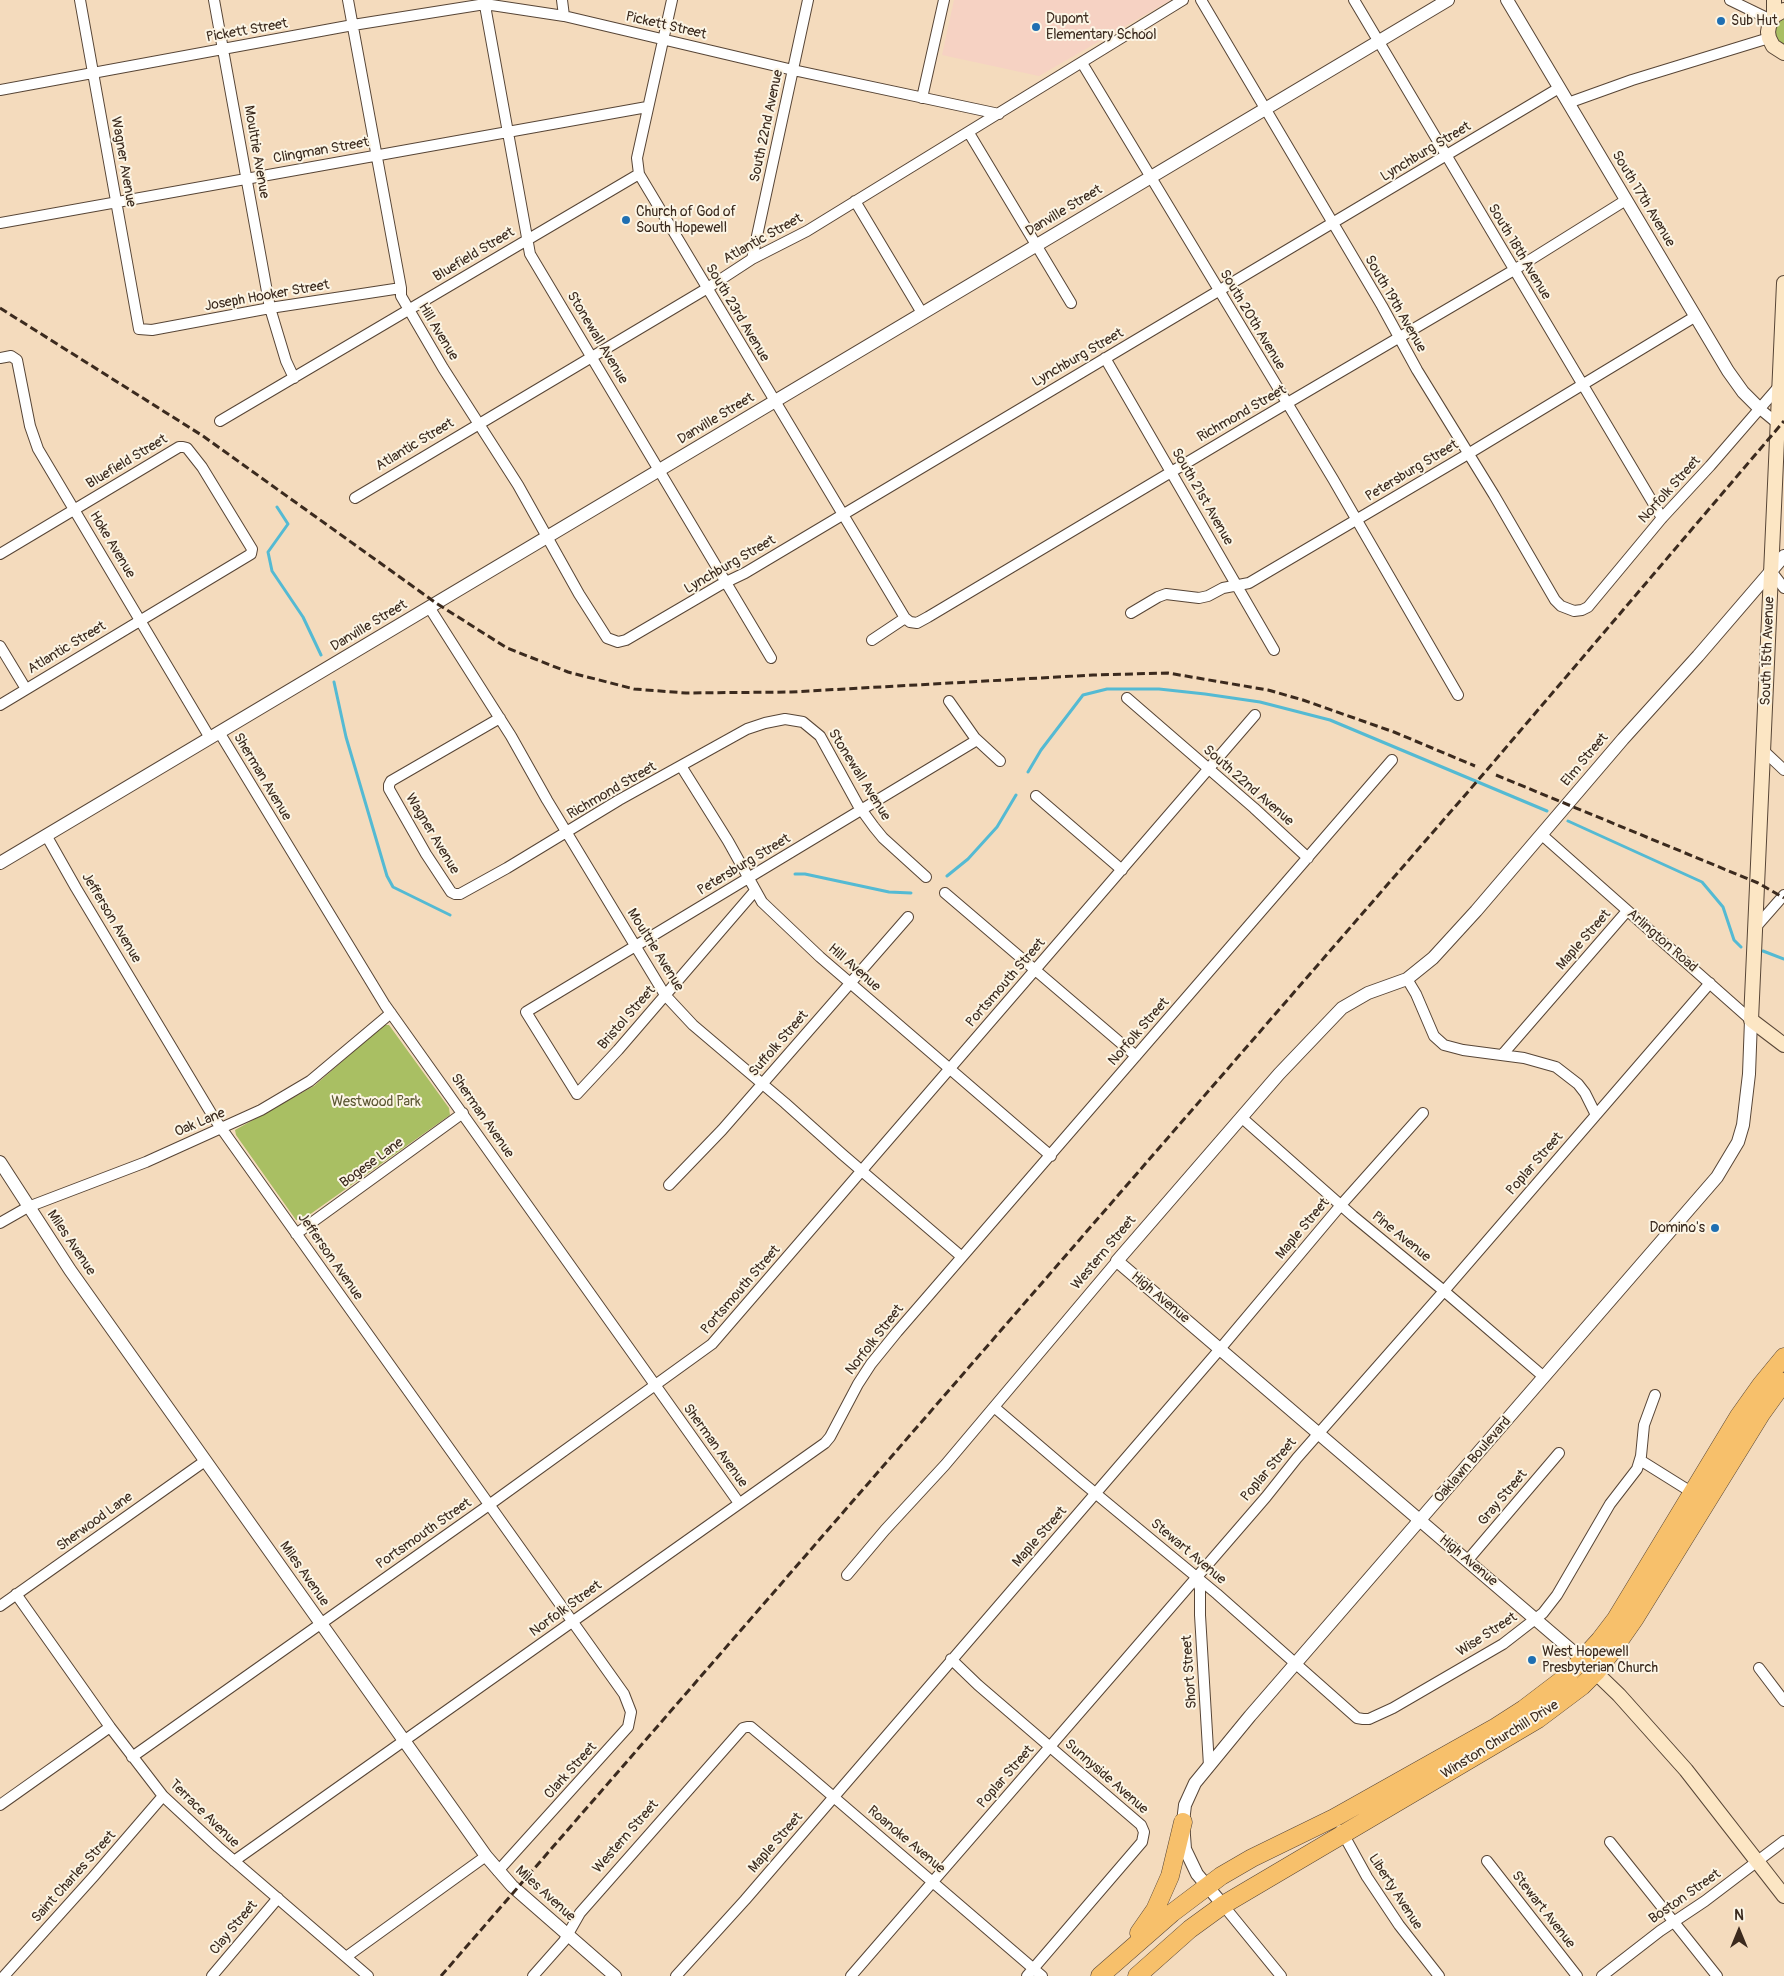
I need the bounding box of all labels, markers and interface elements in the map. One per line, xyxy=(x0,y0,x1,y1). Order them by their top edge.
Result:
street label: Pickett Street xyxy=(624,9,708,43)
place label: Dupont Elementary School xyxy=(1046,11,1157,44)
place label: Sub Hut xyxy=(1731,13,1778,29)
marker: Sub Hut xyxy=(1715,15,1727,27)
street label: Pickett Street xyxy=(205,16,289,46)
marker: Dupont Elementary School xyxy=(1030,21,1042,33)
street label: South 22nd Avenue xyxy=(747,68,787,184)
street label: Moultrie Avenue xyxy=(240,104,272,200)
street label: Wagner Avenue xyxy=(107,116,139,208)
street label: Lynchburg Street xyxy=(1378,118,1474,186)
street label: Clingman Street xyxy=(272,134,370,168)
street label: South 17th Avenue xyxy=(1608,148,1678,250)
street label: Danville Street xyxy=(1023,182,1105,240)
street label: South 18th Avenue xyxy=(1484,201,1554,303)
place label: Church of God of South Hopewell xyxy=(636,204,736,236)
street label: Atlantic Street xyxy=(720,210,806,268)
marker: Church of God of South Hopewell xyxy=(620,214,632,226)
street label: Bluefield Street xyxy=(430,224,518,286)
street label: South 19th Avenue xyxy=(1360,253,1430,355)
street label: South 23rd Avenue xyxy=(701,261,773,365)
street label: South 20th Avenue xyxy=(1216,267,1288,373)
street label: Joseph Hooker Street xyxy=(203,277,331,315)
street label: Stonewall Avenue xyxy=(563,289,631,387)
street label: Hill Avenue xyxy=(414,300,462,364)
street label: Lynchburg Street xyxy=(1029,325,1127,391)
street label: Richmond Street xyxy=(1195,382,1289,446)
street label: Danville Street xyxy=(675,390,757,448)
street label: Atlantic Street xyxy=(373,415,457,475)
street label: Bluefield Street xyxy=(83,431,171,493)
street label: Petersburg Street xyxy=(1363,437,1461,505)
street label: South 21st Avenue xyxy=(1167,445,1237,549)
street label: Norfolk Street xyxy=(1635,453,1705,527)
street label: Hoke Avenue xyxy=(85,508,139,582)
street label: Lynchburg Street xyxy=(681,532,779,598)
street label: South 15th Avenue xyxy=(1758,596,1778,706)
street label: Danville Street xyxy=(328,597,410,655)
street label: Atlantic Street xyxy=(25,618,109,678)
street label: Stonewall Avenue xyxy=(824,726,894,824)
street label: Sherman Avenue xyxy=(229,730,295,824)
street label: Elm Street xyxy=(1558,730,1612,790)
street label: South 22nd Avenue xyxy=(1199,742,1297,830)
street label: Richmond Street xyxy=(565,759,659,823)
street label: Wagner Avenue xyxy=(401,790,463,878)
street label: Petersburg Street xyxy=(695,831,793,899)
street label: Jefferson Avenue xyxy=(77,870,145,966)
street label: Moultrie Avenue xyxy=(623,906,687,994)
street label: Maple Street xyxy=(1553,906,1615,974)
street label: Arlington Road xyxy=(1623,906,1701,976)
street label: Portsmouth Street xyxy=(963,935,1049,1031)
street label: Hill Avenue xyxy=(824,941,884,995)
street label: Bristol Street xyxy=(595,983,659,1053)
street label: Norfolk Street xyxy=(1105,995,1173,1069)
street label: Suffolk Street xyxy=(746,1008,812,1080)
street label: Sherman Avenue xyxy=(447,1071,517,1161)
park label: Westwood Park xyxy=(331,1094,421,1110)
street label: Oak Lane xyxy=(172,1105,228,1141)
street label: Poplar Street xyxy=(1503,1129,1567,1199)
street label: Bogese Lane xyxy=(337,1134,407,1192)
street label: Maple Street xyxy=(1273,1195,1333,1263)
street label: Miles Avenue xyxy=(43,1207,99,1279)
street label: Pine Avenue xyxy=(1368,1208,1434,1266)
street label: Jefferson Avenue xyxy=(294,1210,366,1304)
street label: Western Street xyxy=(1068,1213,1140,1293)
place label: Domino's xyxy=(1650,1220,1705,1236)
marker: Domino's xyxy=(1709,1222,1721,1234)
street label: Portsmouth Street xyxy=(698,1242,784,1338)
street label: High Avenue xyxy=(1127,1269,1193,1327)
street label: Norfolk Street xyxy=(842,1302,908,1378)
street label: Sherman Avenue xyxy=(679,1401,751,1491)
street label: Oaklawn Boulevard xyxy=(1431,1414,1515,1506)
street label: Poplar Street xyxy=(1238,1435,1300,1505)
street label: Gray Street xyxy=(1475,1467,1531,1529)
street label: Sherwood Lane xyxy=(54,1489,136,1555)
street label: Portsmouth Street xyxy=(373,1495,475,1573)
street label: Maple Street xyxy=(1009,1503,1071,1571)
street label: Stewart Avenue xyxy=(1147,1516,1229,1588)
street label: High Avenue xyxy=(1435,1532,1501,1590)
street label: Miles Avenue xyxy=(276,1538,332,1610)
street label: Norfolk Street xyxy=(527,1577,605,1641)
street label: Wise Street xyxy=(1454,1609,1520,1661)
street label: Short Street xyxy=(1179,1635,1201,1709)
place label: West Hopewell Presbyterian Church xyxy=(1542,1644,1658,1676)
marker: West Hopewell Presbyterian Church xyxy=(1526,1654,1538,1666)
street label: Winston Churchill Drive xyxy=(1438,1697,1562,1783)
street label: Sunnyside Avenue xyxy=(1061,1736,1151,1818)
street label: Clark Street xyxy=(541,1739,601,1803)
street label: Poplar Street xyxy=(974,1742,1038,1812)
street label: Terrace Avenue xyxy=(166,1777,242,1851)
street label: Western Street xyxy=(590,1797,662,1877)
street label: Roanoke Avenue xyxy=(864,1803,948,1877)
street label: Maple Street xyxy=(745,1809,807,1877)
street label: Saint Charles Street xyxy=(28,1828,120,1926)
street label: Liberty Avenue xyxy=(1364,1851,1426,1933)
street label: Miles Avenue xyxy=(511,1863,579,1925)
street label: Boston Street xyxy=(1646,1866,1724,1928)
street label: Stewart Avenue xyxy=(1508,1868,1578,1952)
street label: Clay Street xyxy=(207,1898,261,1958)
north arrow xyxy=(1714,1906,1764,1956)
text: N xyxy=(1734,1907,1744,1924)

